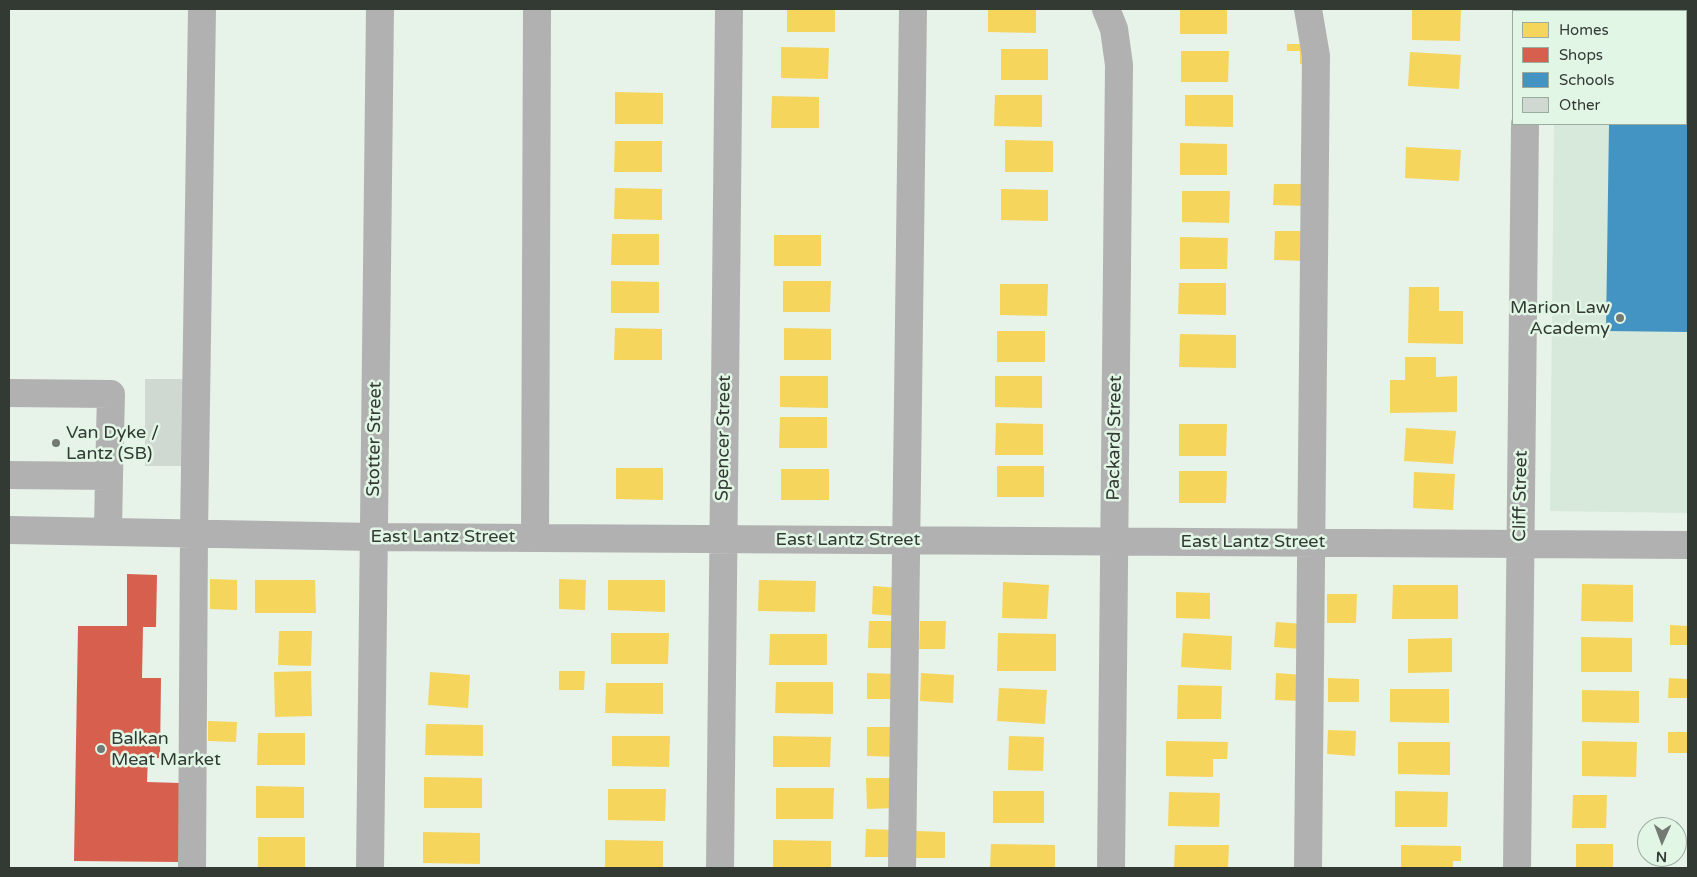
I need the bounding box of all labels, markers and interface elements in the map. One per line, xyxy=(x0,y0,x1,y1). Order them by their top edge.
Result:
legend xyxy=(1512,10,1687,125)
text: Homes xyxy=(1559,21,1609,39)
text: Shops xyxy=(1559,46,1603,64)
text: Schools xyxy=(1559,71,1615,89)
text: Other xyxy=(1559,96,1600,114)
place label: Marion Law Academy xyxy=(1510,297,1610,340)
marker: Marion Law Academy xyxy=(1614,312,1626,324)
street label: Spencer Street xyxy=(712,375,736,501)
street label: Packard Street xyxy=(1103,375,1127,501)
street label: Stotter Street xyxy=(363,381,387,497)
place label: Van Dyke / Lantz (SB) xyxy=(66,422,159,464)
marker: Van Dyke / Lantz (SB) xyxy=(50,437,62,449)
street label: Cliff Street xyxy=(1509,450,1533,542)
street label: East Lantz Street xyxy=(371,526,515,548)
street label: East Lantz Street xyxy=(776,529,920,551)
street label: East Lantz Street xyxy=(1181,531,1325,553)
place label: Balkan Meat Market xyxy=(111,728,221,771)
marker: Balkan Meat Market xyxy=(95,743,107,755)
north arrow xyxy=(1637,817,1687,867)
text: N xyxy=(1656,848,1667,865)

